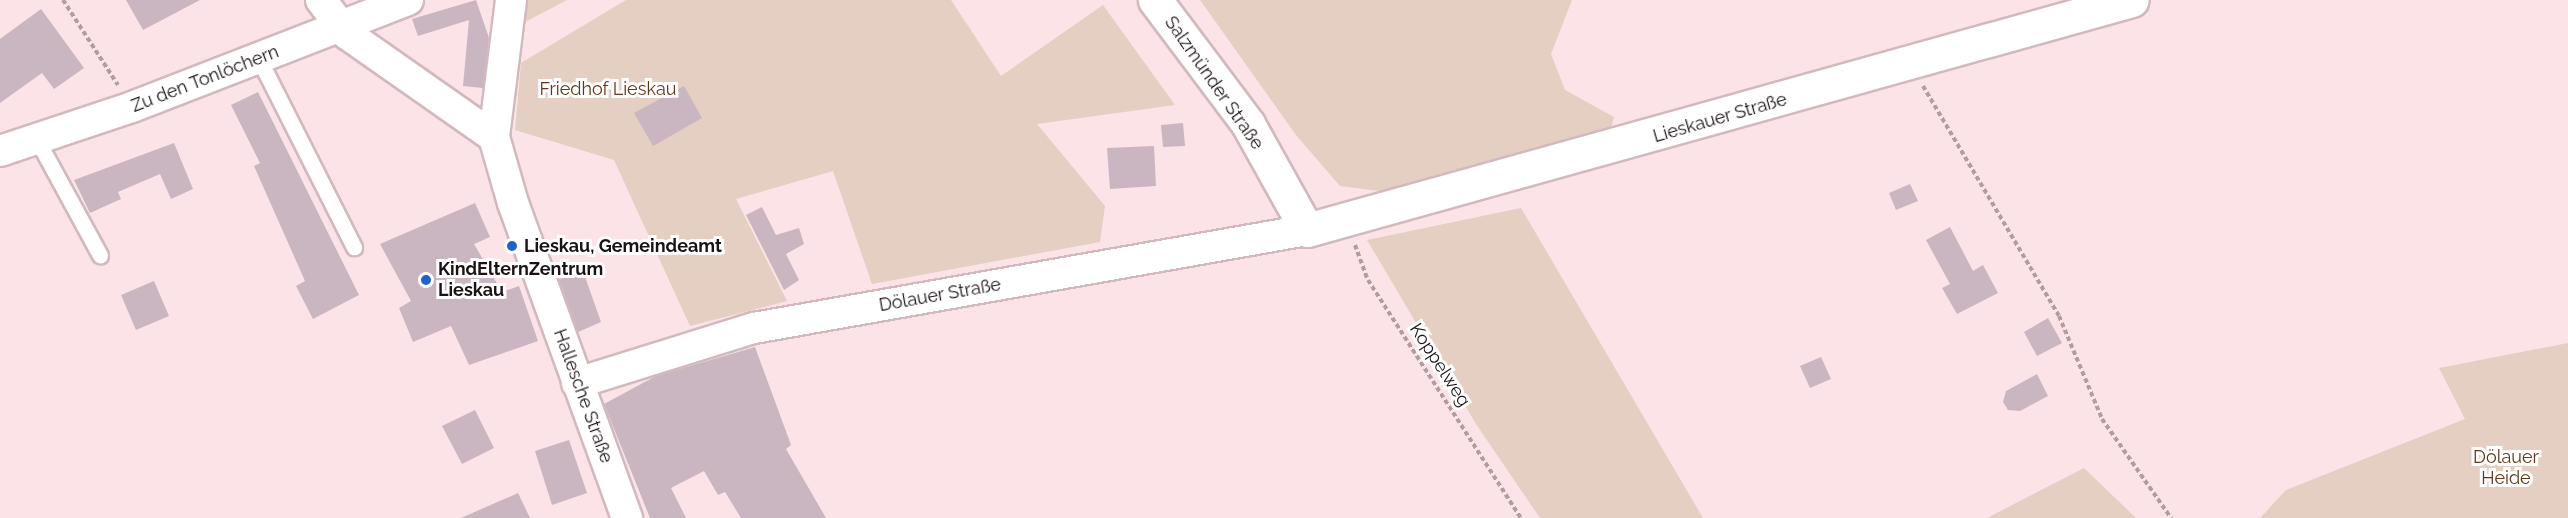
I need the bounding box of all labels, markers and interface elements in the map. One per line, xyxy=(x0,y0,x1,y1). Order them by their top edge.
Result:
street label: Salzmünder Straße xyxy=(1160,12,1268,154)
street label: Zu den Tonlöchern xyxy=(128,41,282,117)
park label: Friedhof Lieskau xyxy=(539,78,677,100)
street label: Lieskauer Straße xyxy=(1650,89,1790,147)
place label: Lieskau, Gemeindeamt xyxy=(524,235,722,257)
marker: Lieskau, Gemeindeamt xyxy=(505,239,519,253)
place label: KindElternZentrum Lieskau xyxy=(438,259,603,302)
marker: KindElternZentrum Lieskau xyxy=(419,273,433,287)
street label: Dölauer Straße xyxy=(877,274,1003,316)
street label: Koppelweg xyxy=(1405,319,1475,411)
street label: Hallesche Straße xyxy=(549,326,617,466)
park label: Dölauer Heide xyxy=(2473,447,2539,490)

